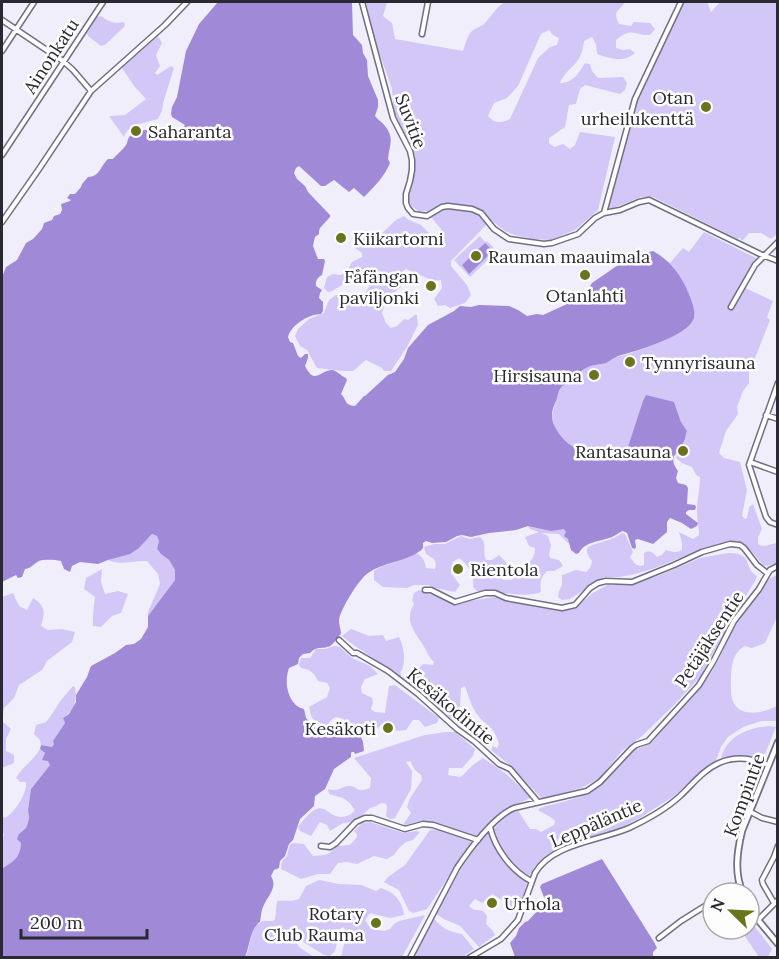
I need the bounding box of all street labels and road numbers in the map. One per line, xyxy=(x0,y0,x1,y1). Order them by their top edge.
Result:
street label: Ainonkatu xyxy=(18,14,84,99)
street label: Suvitie xyxy=(390,90,432,152)
street label: Petäjäksentie xyxy=(669,586,749,692)
street label: Kesäkodintie xyxy=(402,663,500,750)
street label: Kompintie xyxy=(718,750,770,840)
street label: Leppäläntie xyxy=(547,793,646,853)

